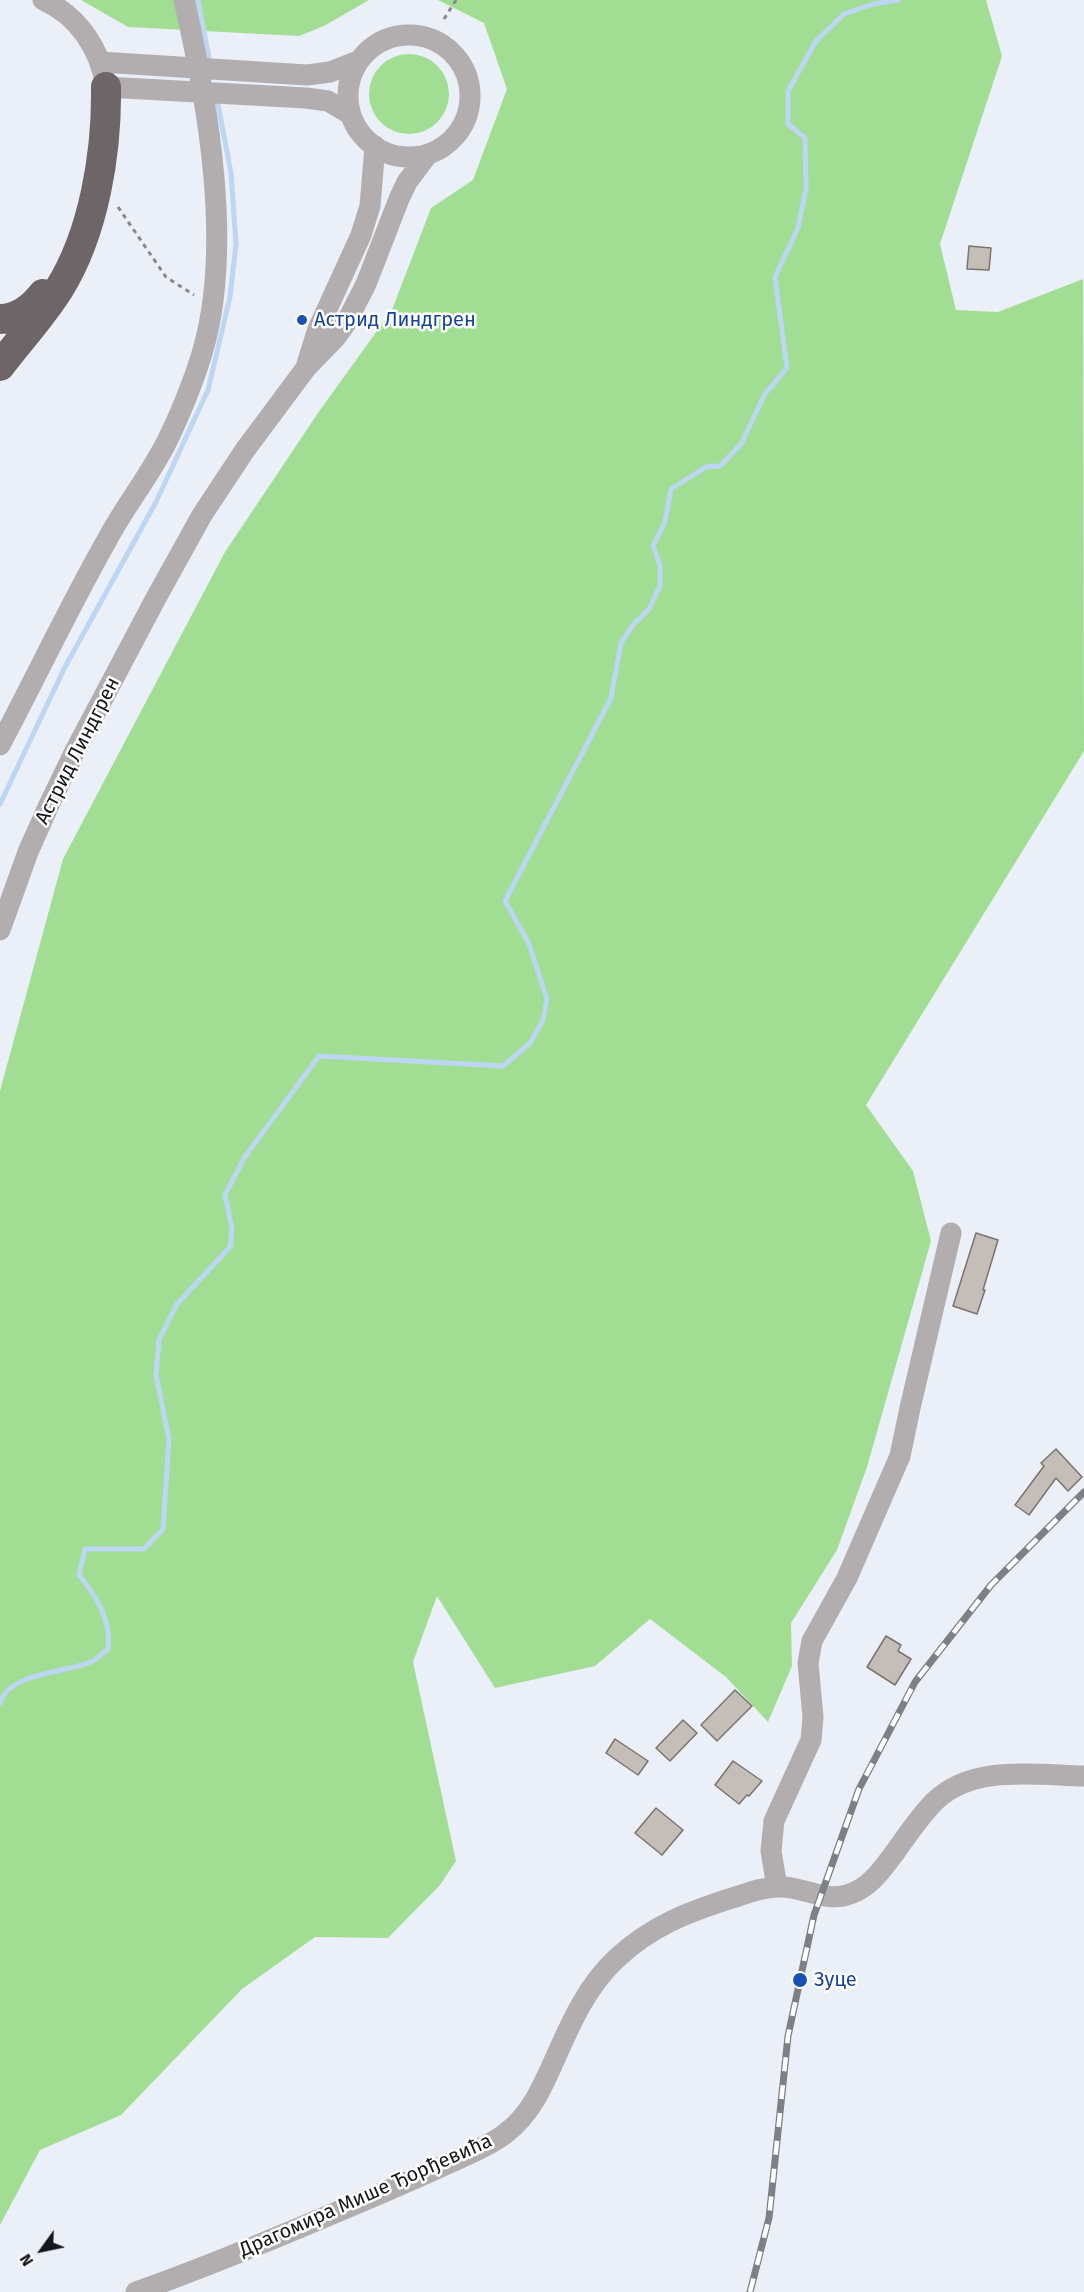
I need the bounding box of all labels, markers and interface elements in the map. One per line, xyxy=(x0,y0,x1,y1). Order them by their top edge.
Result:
place label: Астрид Линдгрен xyxy=(314,308,476,332)
marker: Астрид Линдгрен xyxy=(295,313,309,327)
street label: Астрид Линдгрен xyxy=(31,673,125,829)
place label: Зуце xyxy=(814,1968,857,1992)
marker: Зуце xyxy=(791,1971,809,1989)
street label: Драгомира Мише Ђорђевића xyxy=(236,2129,496,2263)
north arrow xyxy=(12,2220,72,2280)
text: N xyxy=(16,2250,37,2270)

